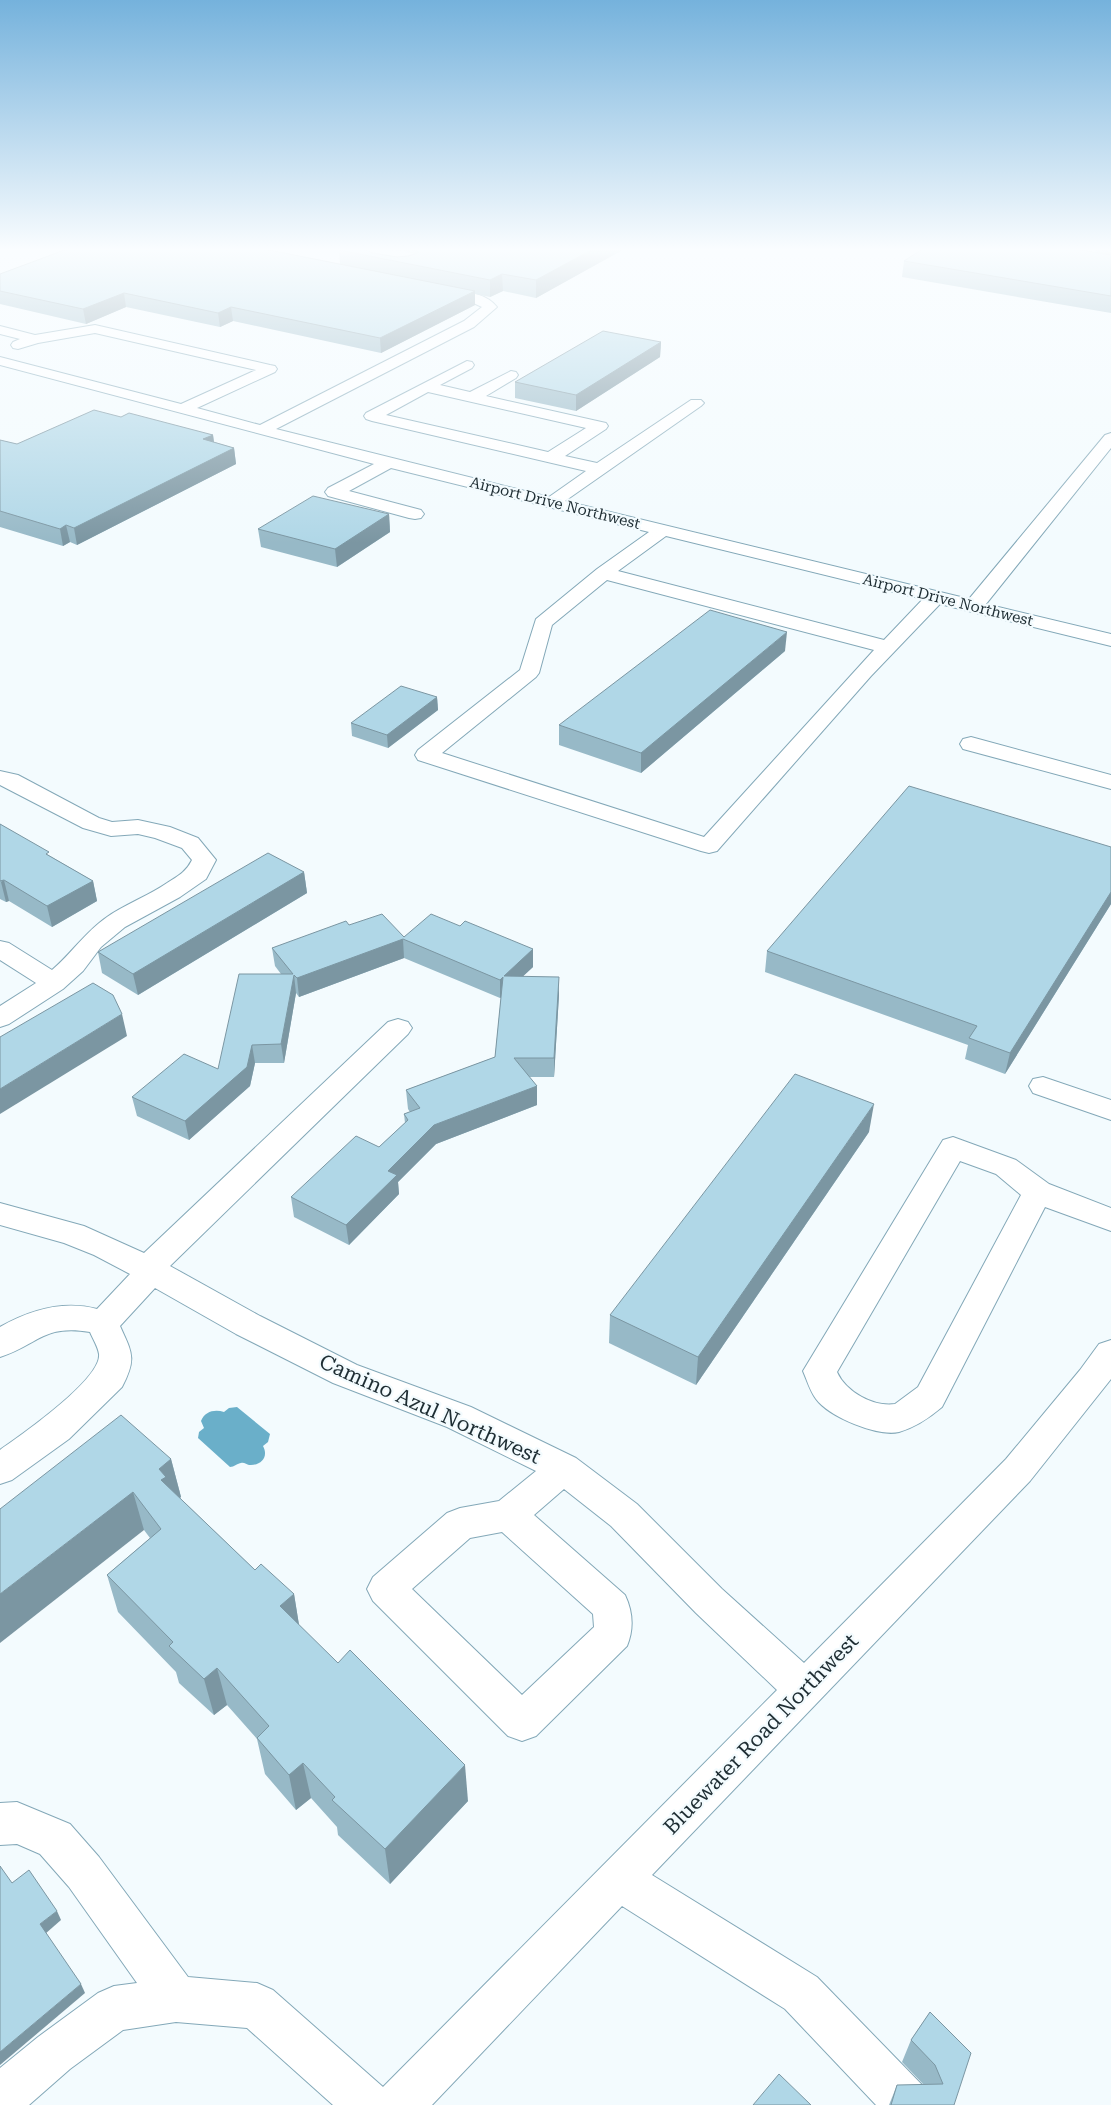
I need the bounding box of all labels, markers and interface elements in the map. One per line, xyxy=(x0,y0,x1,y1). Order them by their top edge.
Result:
street label: Airport Drive Northwest xyxy=(468,473,642,533)
street label: Airport Drive Northwest xyxy=(861,570,1035,630)
street label: Camino Azul Northwest xyxy=(316,1349,544,1469)
street label: Bluewater Road Northwest xyxy=(659,1629,863,1839)

